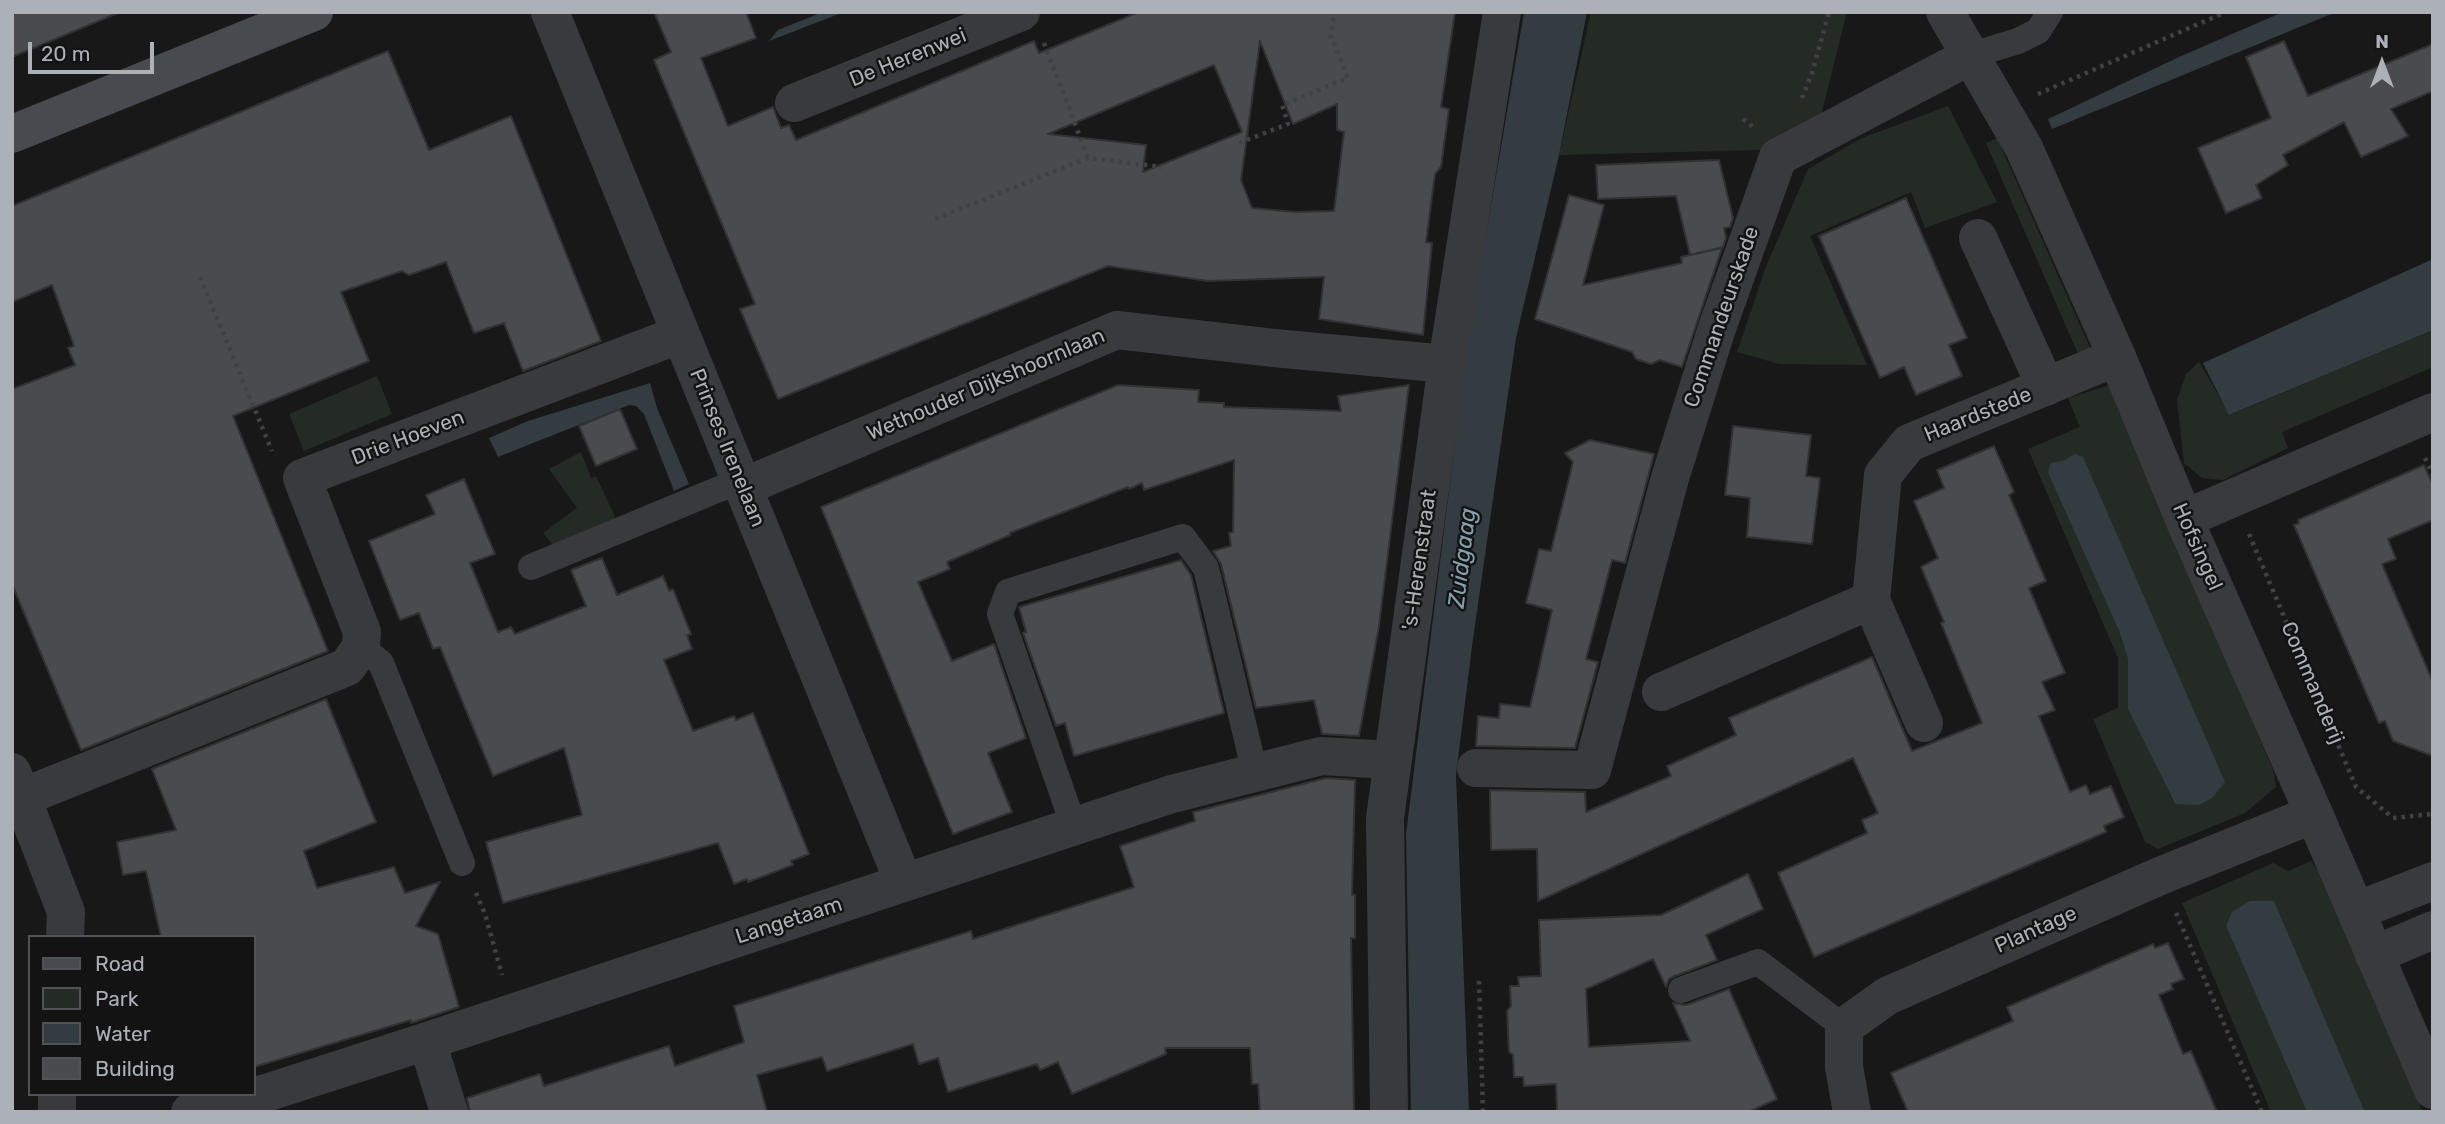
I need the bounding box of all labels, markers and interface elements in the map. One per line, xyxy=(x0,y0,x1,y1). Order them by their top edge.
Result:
street label: De Herenwei xyxy=(846,23,970,93)
scale bar xyxy=(32,28,158,72)
north arrow xyxy=(2347,28,2417,98)
text: N xyxy=(2375,30,2389,53)
text: 20 m xyxy=(41,41,90,66)
street label: Commandeurskade xyxy=(1679,223,1765,411)
street label: Wethouder Dijkshoornlaan xyxy=(863,323,1109,447)
street label: Prinses Irenelaan xyxy=(684,365,770,531)
street label: Haardstede xyxy=(1921,382,2035,448)
street label: Drie Hoeven xyxy=(348,405,468,471)
street label: 's-Herenstraat xyxy=(1398,488,1442,632)
street label: Hofsingel xyxy=(2167,499,2227,595)
water label: Zuidgaag xyxy=(1443,506,1483,610)
street label: Commanderij xyxy=(2275,618,2349,748)
street label: Langetaam xyxy=(733,892,845,950)
street label: Plantage xyxy=(1991,901,2081,959)
legend xyxy=(28,935,256,1096)
text: Road xyxy=(95,951,145,976)
text: Park xyxy=(95,986,139,1011)
text: Water xyxy=(95,1021,151,1046)
text: Building xyxy=(95,1056,175,1081)

